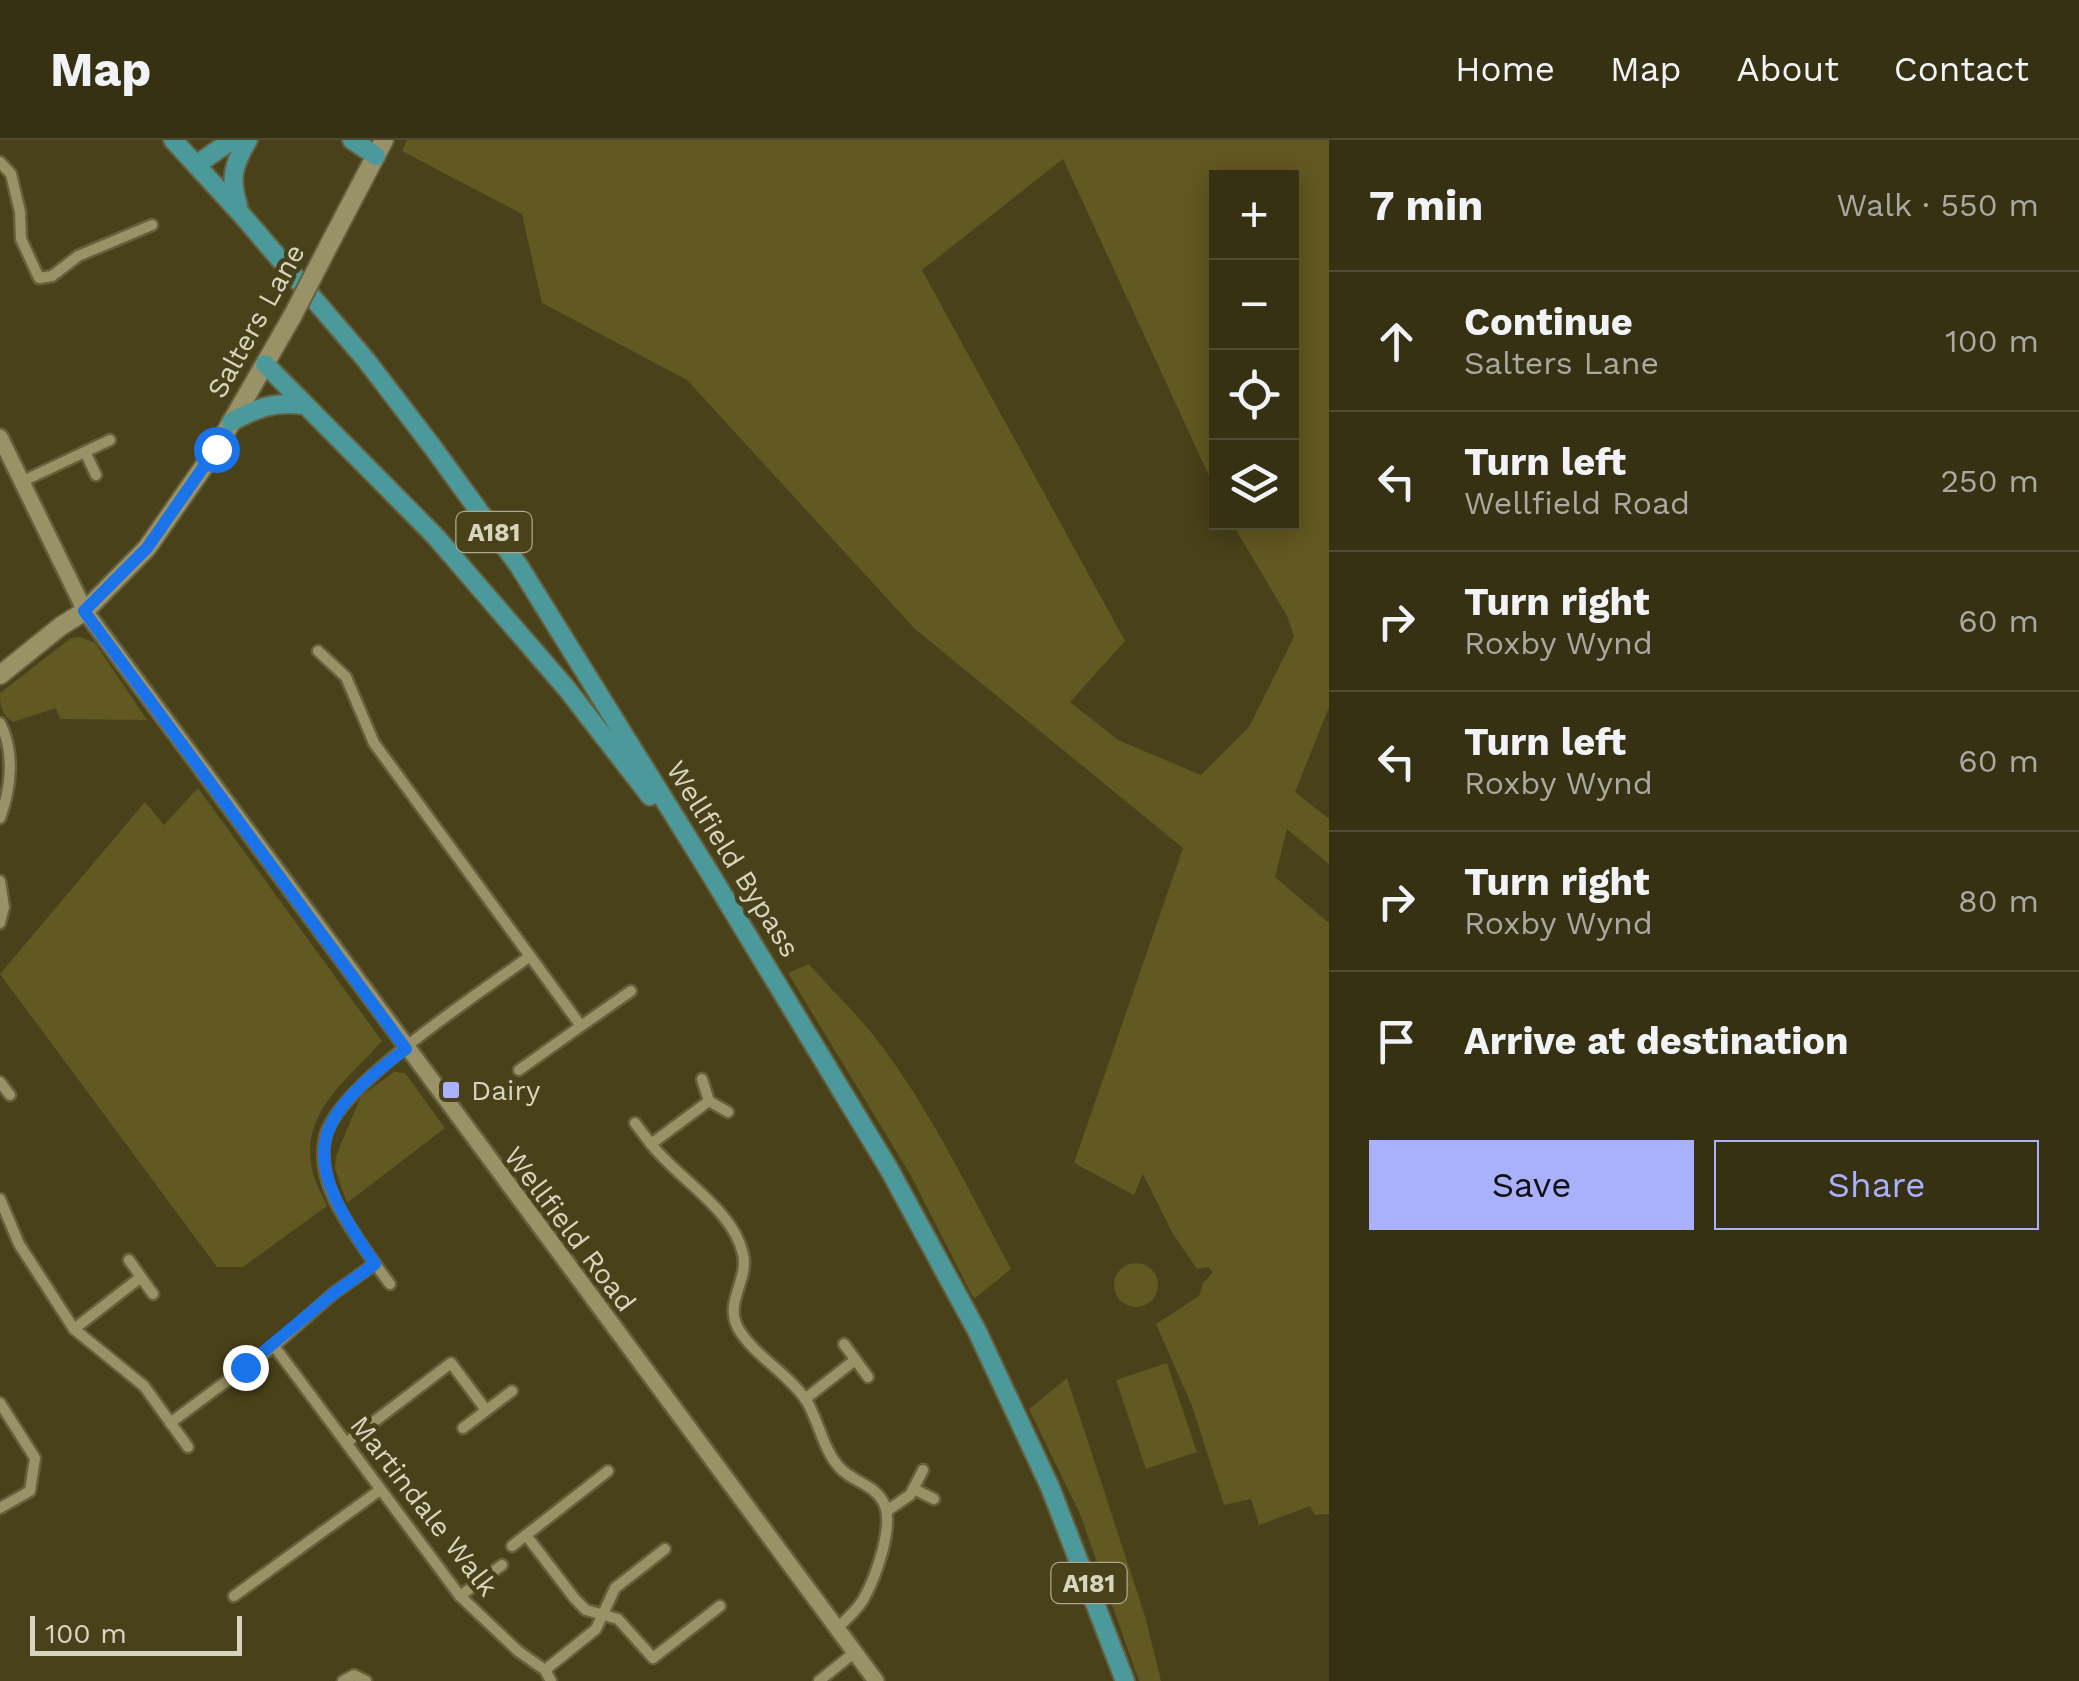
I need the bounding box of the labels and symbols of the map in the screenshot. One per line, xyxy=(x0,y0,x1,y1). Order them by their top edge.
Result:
street label: Salters Lane xyxy=(200,238,312,404)
route start xyxy=(194,427,240,473)
road number: A181 xyxy=(456,512,532,552)
street label: Wellfield Bypass xyxy=(659,755,807,963)
place label: Dairy xyxy=(471,1074,541,1107)
marker: Dairy xyxy=(440,1079,462,1101)
street label: Wellfield Road xyxy=(497,1140,643,1318)
route end xyxy=(223,1345,269,1391)
street label: Martindale Walk xyxy=(343,1409,505,1603)
road number: A181 xyxy=(1052,1563,1126,1603)
scale bar xyxy=(30,1611,242,1656)

